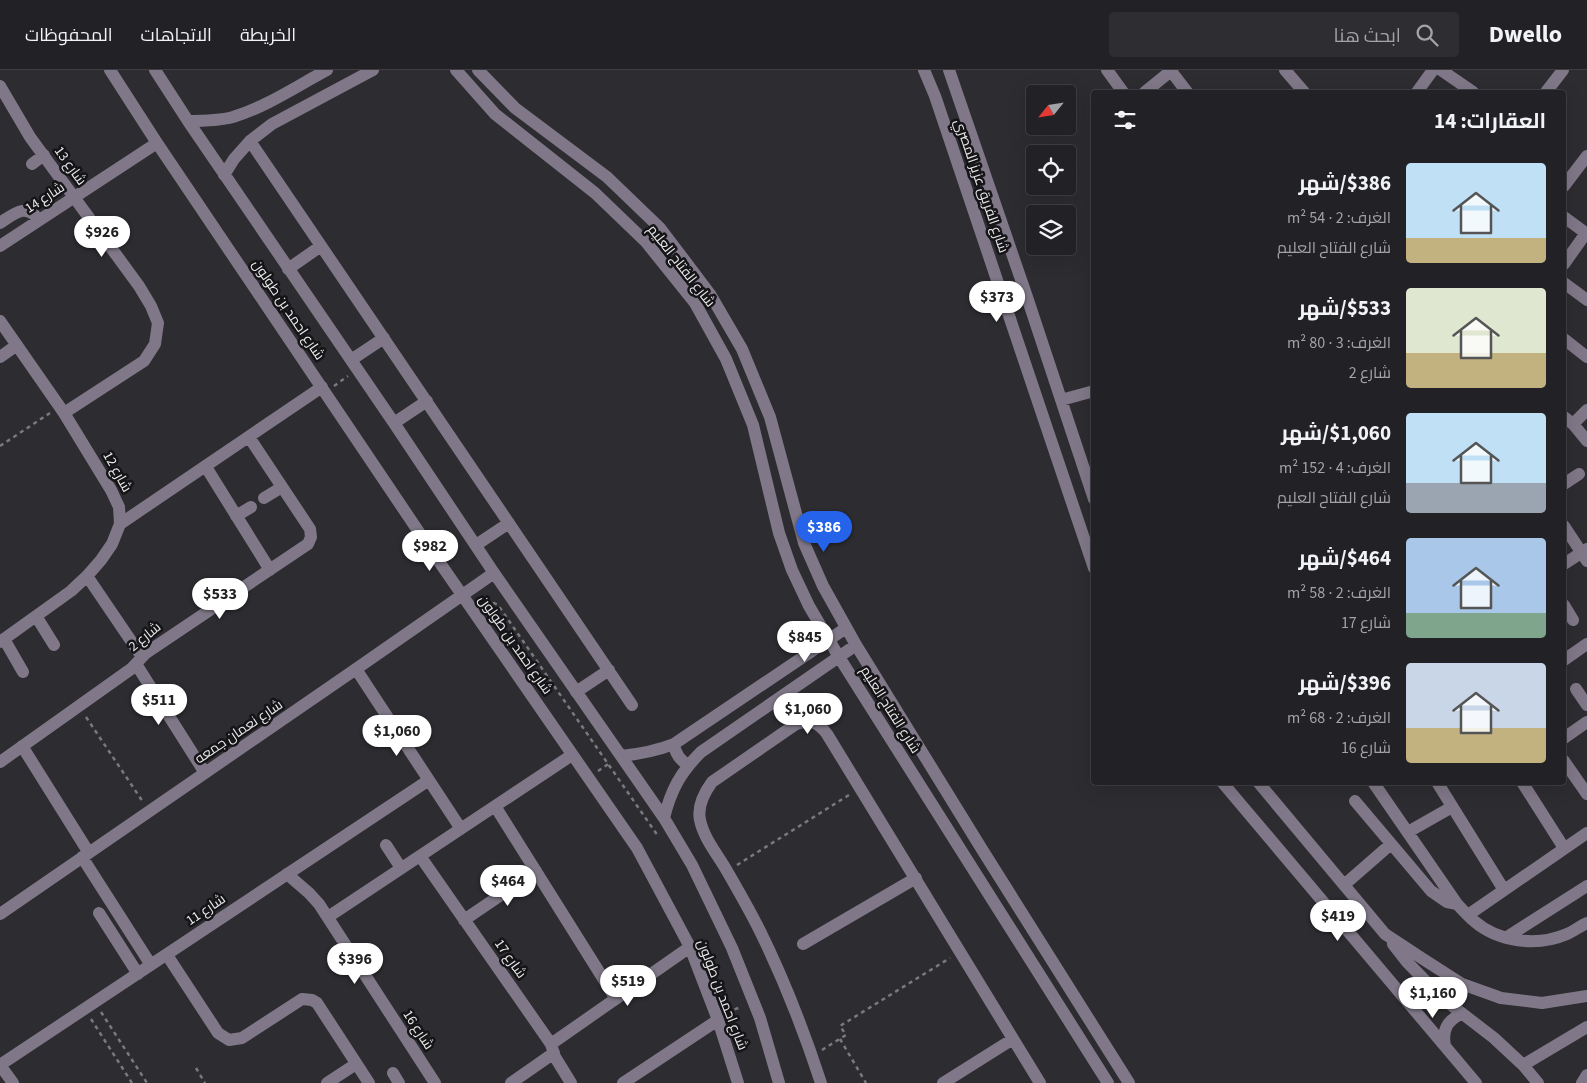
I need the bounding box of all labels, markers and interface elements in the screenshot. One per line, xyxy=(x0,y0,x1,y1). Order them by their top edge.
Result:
search box xyxy=(1109,12,1459,57)
text: Dwello xyxy=(1489,17,1562,52)
icon: search xyxy=(1413,21,1441,49)
text: المحفوظات xyxy=(25,23,113,48)
text: الاتجاهات xyxy=(141,23,212,48)
text: الخريطة xyxy=(240,23,296,48)
text: ابحث هنا xyxy=(1334,23,1401,50)
north arrow xyxy=(1026,85,1076,135)
map controls xyxy=(1026,85,1076,255)
icon: filters xyxy=(1111,106,1139,134)
text: العقارات: 14 xyxy=(1434,106,1546,136)
street label: شارع الفريق عزيز المصري xyxy=(948,116,1013,256)
street label: شارع 13 xyxy=(49,142,91,190)
button: locate xyxy=(1026,145,1076,195)
text: $386/شهر xyxy=(1298,168,1391,198)
street label: شارع 14 xyxy=(21,178,69,218)
icon: home xyxy=(1446,183,1506,243)
button: layers xyxy=(1026,205,1076,255)
text: الغرف: 2 · 54 m² xyxy=(1287,207,1391,229)
pin: $926 xyxy=(72,216,132,258)
text: $926 xyxy=(85,221,119,243)
street label: شارع الفتاح العليم xyxy=(642,221,720,311)
text: شارع الفتاح العليم xyxy=(1277,237,1391,259)
street label: شارع احمد بن طولون xyxy=(247,256,329,364)
pin: $373 xyxy=(967,280,1027,323)
text: $373 xyxy=(980,286,1014,308)
text: $533/شهر xyxy=(1298,293,1391,323)
icon: home xyxy=(1446,308,1506,368)
text: الغرف: 3 · 80 m² xyxy=(1287,332,1391,354)
text: شارع 2 xyxy=(1349,362,1391,384)
text: $1,060/شهر xyxy=(1281,418,1391,448)
icon: home xyxy=(1446,433,1506,493)
street label: شارع 12 xyxy=(98,448,136,496)
text: الغرف: 4 · 152 m² xyxy=(1279,457,1391,479)
text: شارع الفتاح العليم xyxy=(1277,487,1391,509)
pin: $386 xyxy=(794,510,854,553)
text: $386 xyxy=(807,516,841,538)
pin: $982 xyxy=(400,530,460,572)
text: $982 xyxy=(413,535,447,557)
text: $464/شهر xyxy=(1298,543,1391,573)
icon: home xyxy=(1446,558,1506,618)
pin: $533 xyxy=(190,578,250,620)
text: الغرف: 2 · 58 m² xyxy=(1287,582,1391,604)
text: $533 xyxy=(203,583,237,605)
street label: شارع احمد بن طولون xyxy=(473,591,557,699)
text: شارع 17 xyxy=(1341,612,1391,634)
street label: شارع 2 xyxy=(124,618,166,656)
pin: $845 xyxy=(775,620,835,663)
text: $845 xyxy=(788,626,822,648)
street label: شارع الفتاح العليم xyxy=(855,662,925,758)
text: $396/شهر xyxy=(1298,668,1391,698)
icon: home xyxy=(1446,683,1506,743)
pin: $511 xyxy=(129,684,189,726)
text: $511 xyxy=(142,689,176,711)
pin: $1,060 xyxy=(767,692,849,735)
street label: شارع نعمان جمعه xyxy=(191,695,287,769)
text: $1,060 xyxy=(784,698,832,720)
text: الغرف: 2 · 68 m² xyxy=(1287,707,1391,729)
pin: $1,060 xyxy=(356,714,438,757)
text: $1,060 xyxy=(373,720,421,742)
text: شارع 16 xyxy=(1341,737,1391,759)
pin: $464 xyxy=(478,864,538,907)
text: $464 xyxy=(491,870,525,892)
street label: شارع 11 xyxy=(182,889,230,931)
pin: $419 xyxy=(1308,900,1368,942)
text: $419 xyxy=(1321,905,1355,927)
street label: شارع 17 xyxy=(489,935,531,983)
street label: شارع احمد بن طولون xyxy=(692,937,752,1053)
pin: $396 xyxy=(325,942,385,985)
text: $396 xyxy=(338,948,372,970)
pin: $519 xyxy=(598,964,658,1007)
text: $519 xyxy=(611,970,645,992)
pin: $1,160 xyxy=(1392,976,1474,1019)
text: $1,160 xyxy=(1409,982,1457,1004)
street label: شارع 16 xyxy=(398,1006,438,1054)

